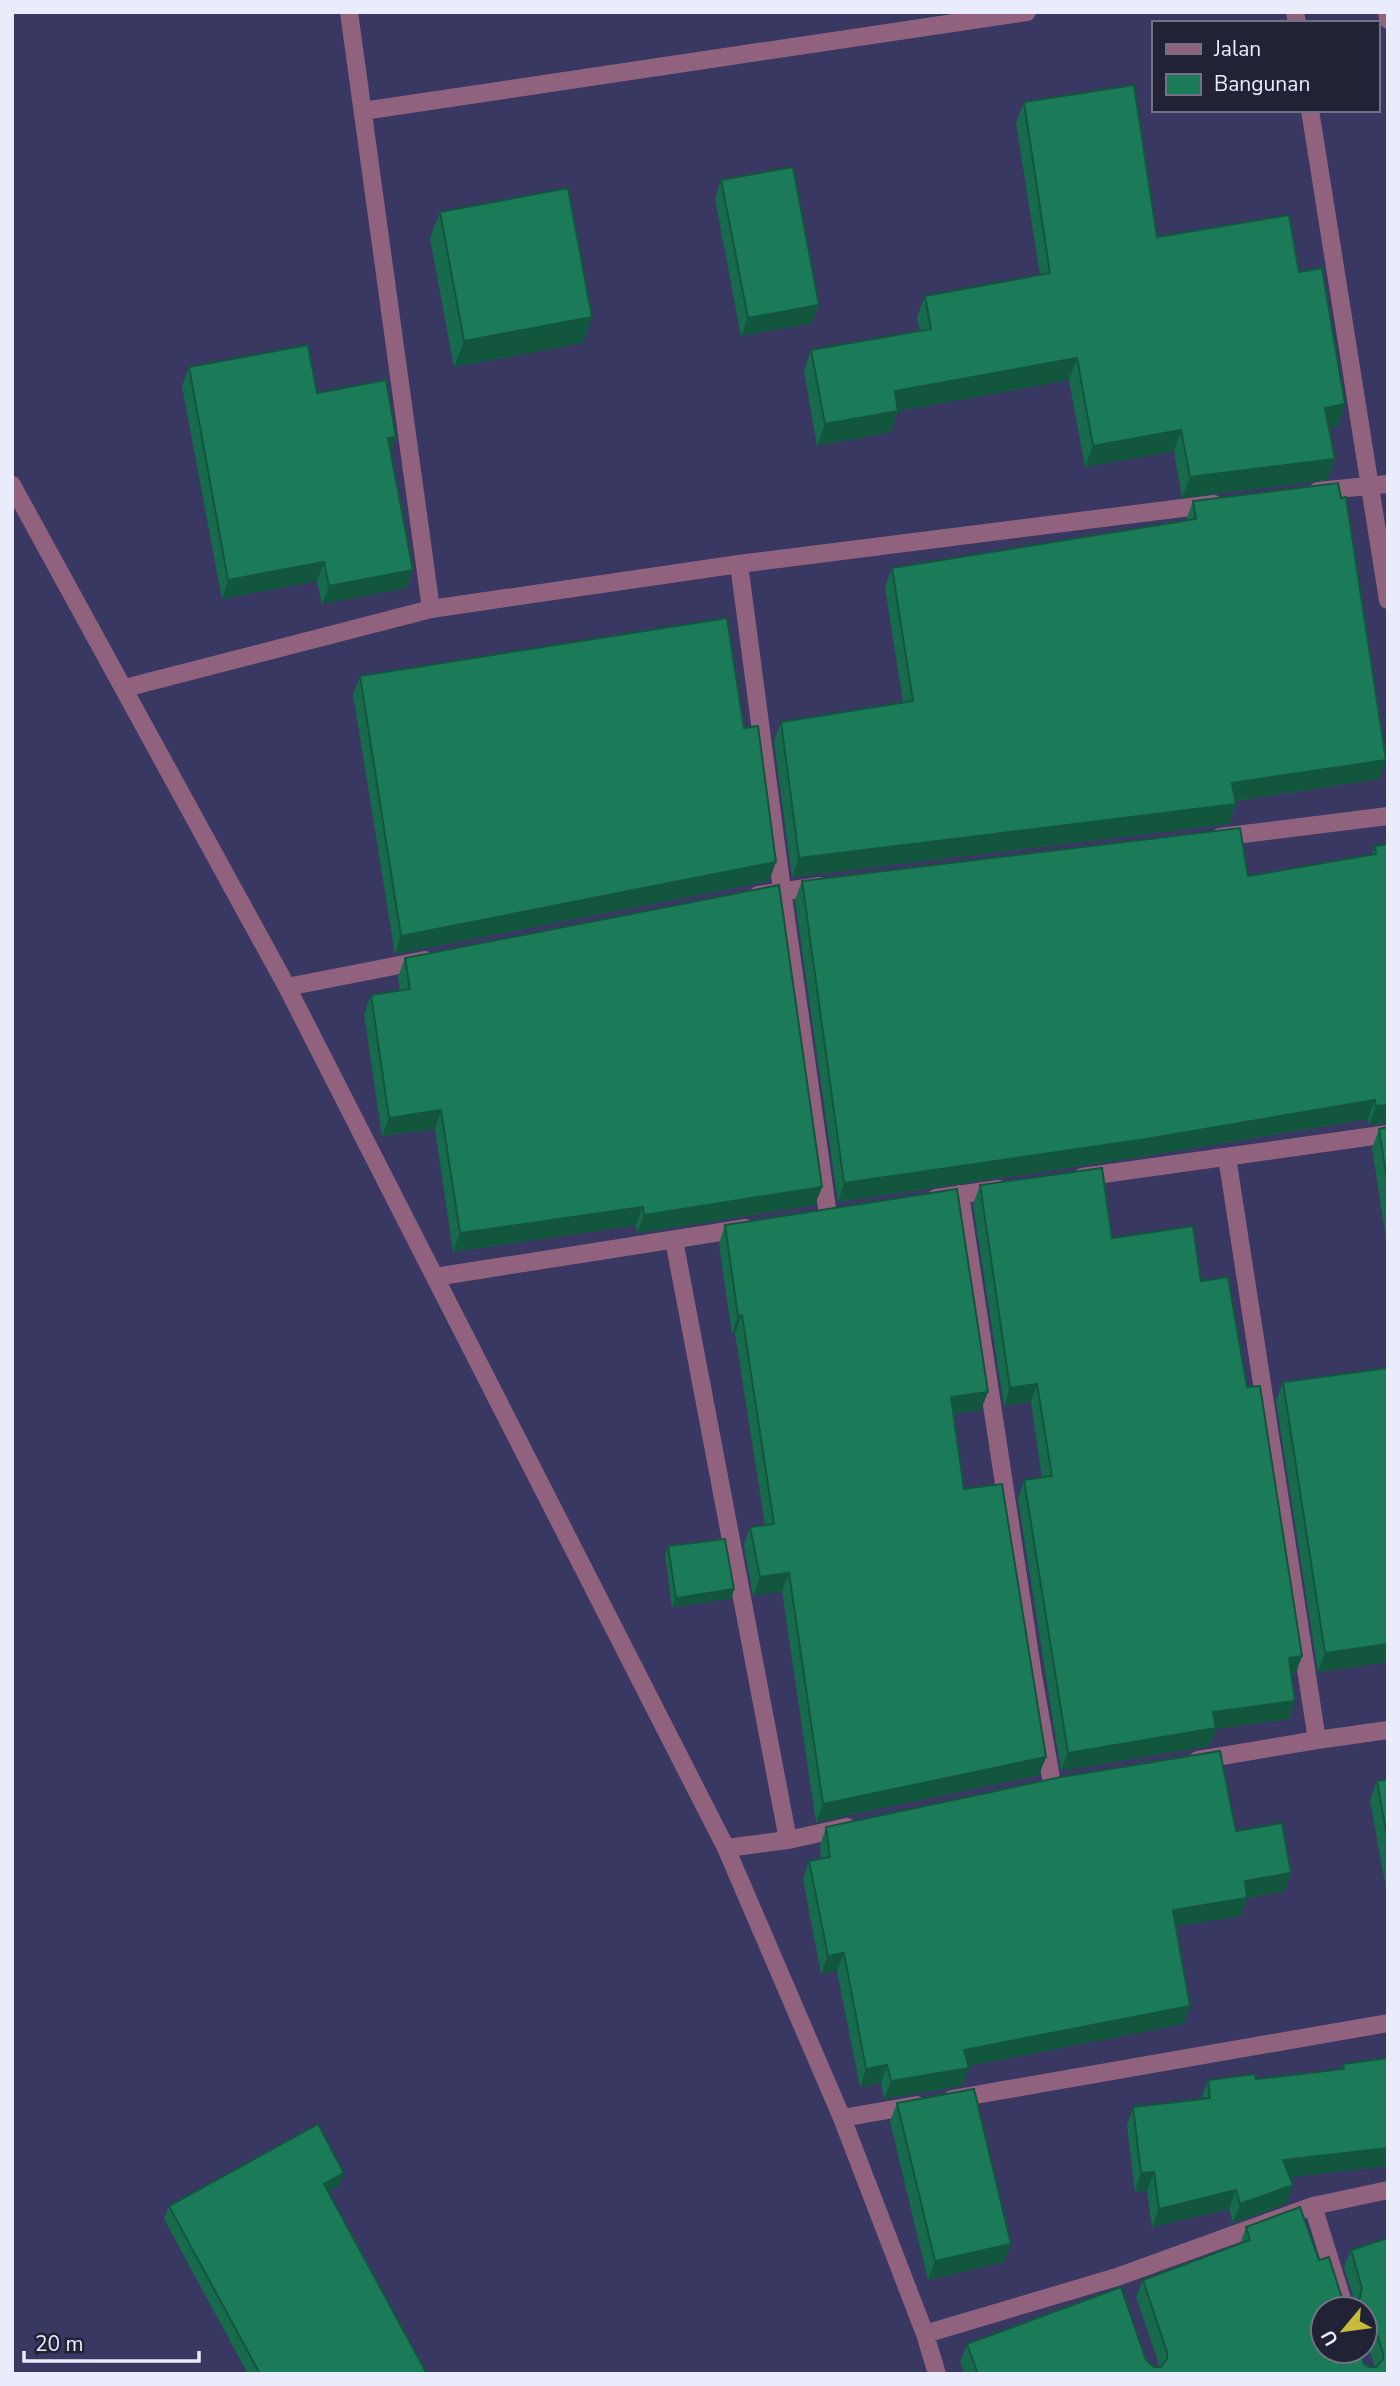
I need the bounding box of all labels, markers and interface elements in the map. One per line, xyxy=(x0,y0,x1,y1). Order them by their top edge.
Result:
legend xyxy=(1152,21,1379,112)
text: Jalan xyxy=(1213,35,1261,63)
text: Bangunan xyxy=(1214,70,1310,98)
north arrow xyxy=(1309,2295,1379,2365)
scale bar xyxy=(24,2320,200,2364)
text: U xyxy=(1315,2325,1345,2350)
text: 20 m xyxy=(35,2330,84,2358)

